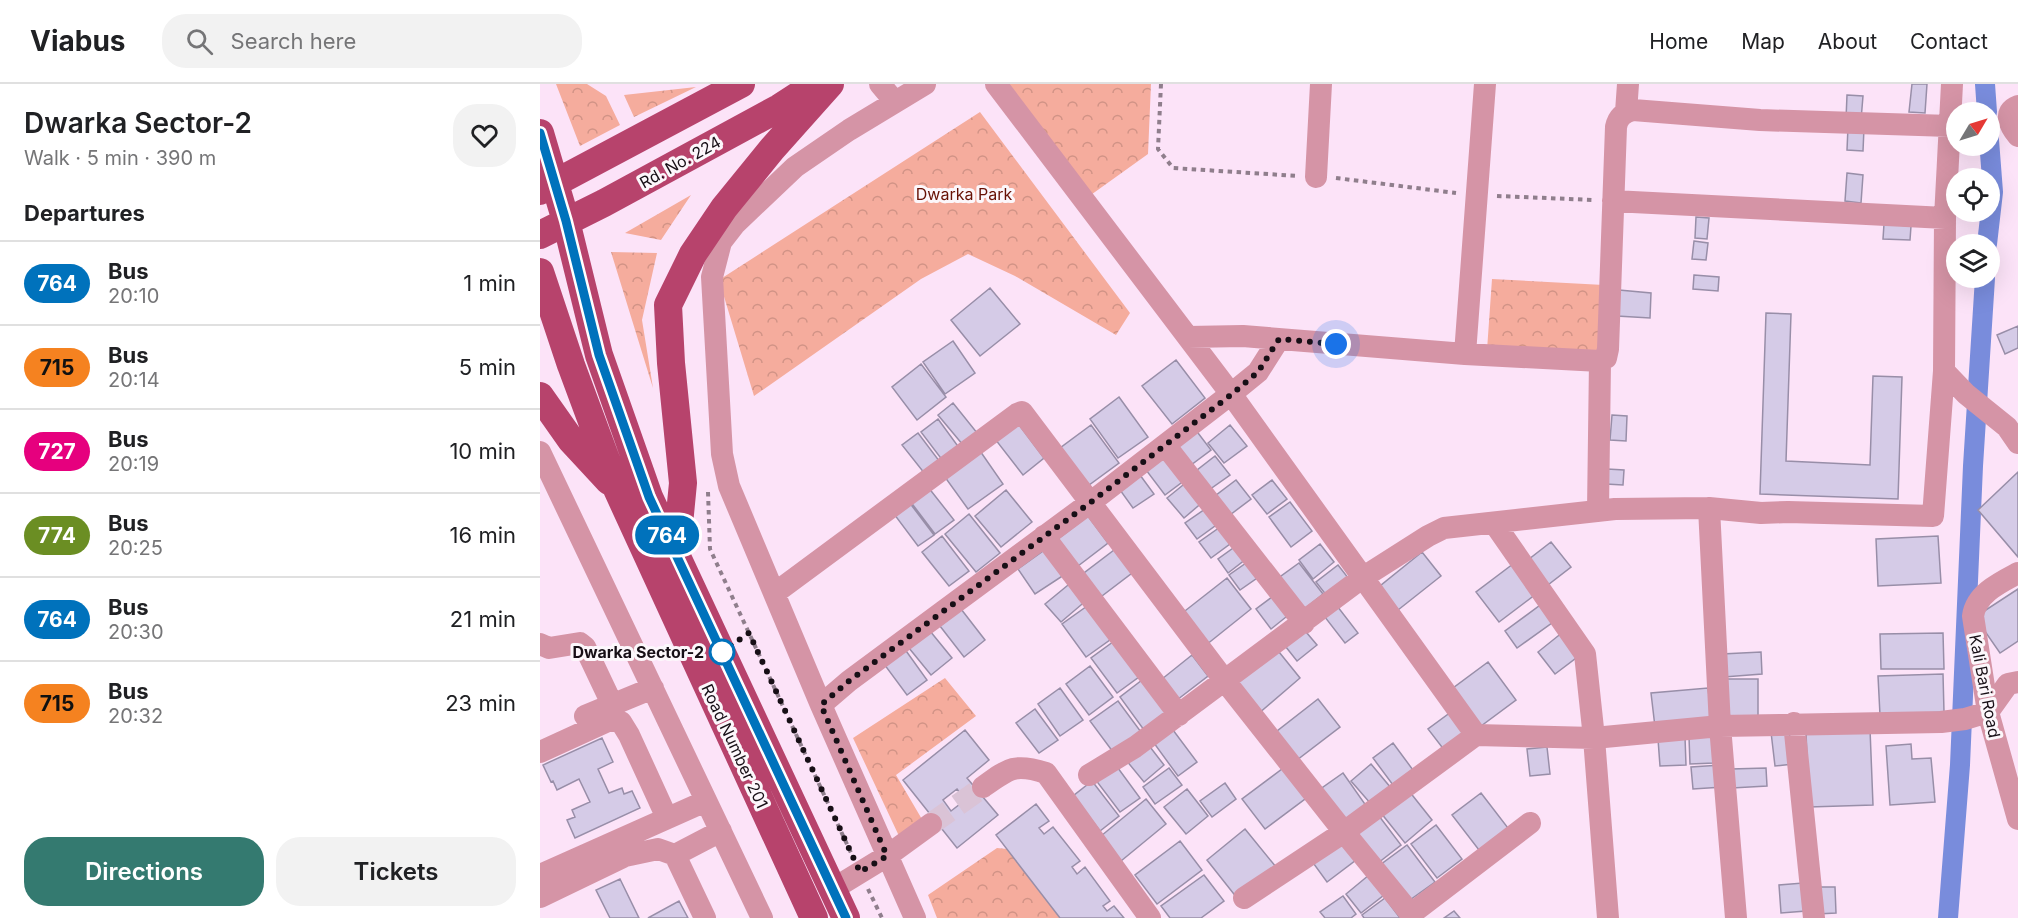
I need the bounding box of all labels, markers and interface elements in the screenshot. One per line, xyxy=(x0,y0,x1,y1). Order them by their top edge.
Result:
search box xyxy=(162,14,582,68)
text: Viabus xyxy=(30,24,126,58)
icon: search xyxy=(183,25,216,58)
text: Search here xyxy=(231,28,356,54)
text: Home xyxy=(1649,29,1708,54)
text: Map xyxy=(1741,29,1785,54)
text: About xyxy=(1818,29,1877,54)
text: Contact xyxy=(1910,29,1988,54)
north arrow xyxy=(1946,102,2000,156)
map controls xyxy=(1946,102,2000,288)
button: heart xyxy=(453,104,516,167)
text: Dwarka Sector-2 xyxy=(24,106,252,140)
street label: Rd. No. 224 xyxy=(636,132,724,192)
text: Walk · 5 min · 390 m xyxy=(24,146,216,170)
button: locate xyxy=(1946,168,2000,222)
park label: Dwarka Park xyxy=(916,184,1012,204)
text: Departures xyxy=(24,200,145,226)
button: layers xyxy=(1946,234,2000,288)
text: Bus xyxy=(108,258,149,284)
text: 1 min xyxy=(463,270,516,296)
text: 764 xyxy=(37,271,77,296)
text: 20:10 xyxy=(108,284,159,308)
your location xyxy=(1321,329,1351,359)
text: Bus xyxy=(108,342,149,368)
text: 5 min xyxy=(459,354,516,380)
text: 715 xyxy=(40,355,74,380)
text: 20:14 xyxy=(108,368,160,392)
text: Bus xyxy=(108,426,149,452)
text: 10 min xyxy=(449,438,516,464)
text: 727 xyxy=(38,439,76,464)
text: 20:19 xyxy=(108,452,159,476)
text: Bus xyxy=(108,510,149,536)
line badge: 764 xyxy=(632,516,702,554)
text: 16 min xyxy=(450,522,516,548)
text: 774 xyxy=(38,523,76,548)
text: 764 xyxy=(647,523,687,548)
text: 20:25 xyxy=(108,536,163,560)
text: Bus xyxy=(108,594,149,620)
text: 21 min xyxy=(450,606,516,632)
text: 764 xyxy=(37,607,77,632)
text: 20:30 xyxy=(108,620,164,644)
street label: Kali Bari Road xyxy=(1965,633,2005,739)
marker: Dwarka Sector-2 xyxy=(709,639,735,665)
place label: Dwarka Sector-2 xyxy=(572,642,704,662)
text: Bus xyxy=(108,678,149,704)
street label: Road Number 201 xyxy=(697,681,773,811)
text: 23 min xyxy=(445,690,516,716)
text: 715 xyxy=(40,691,74,716)
text: 20:32 xyxy=(108,704,163,728)
button: Directions xyxy=(24,837,264,906)
button: Tickets xyxy=(276,837,516,906)

